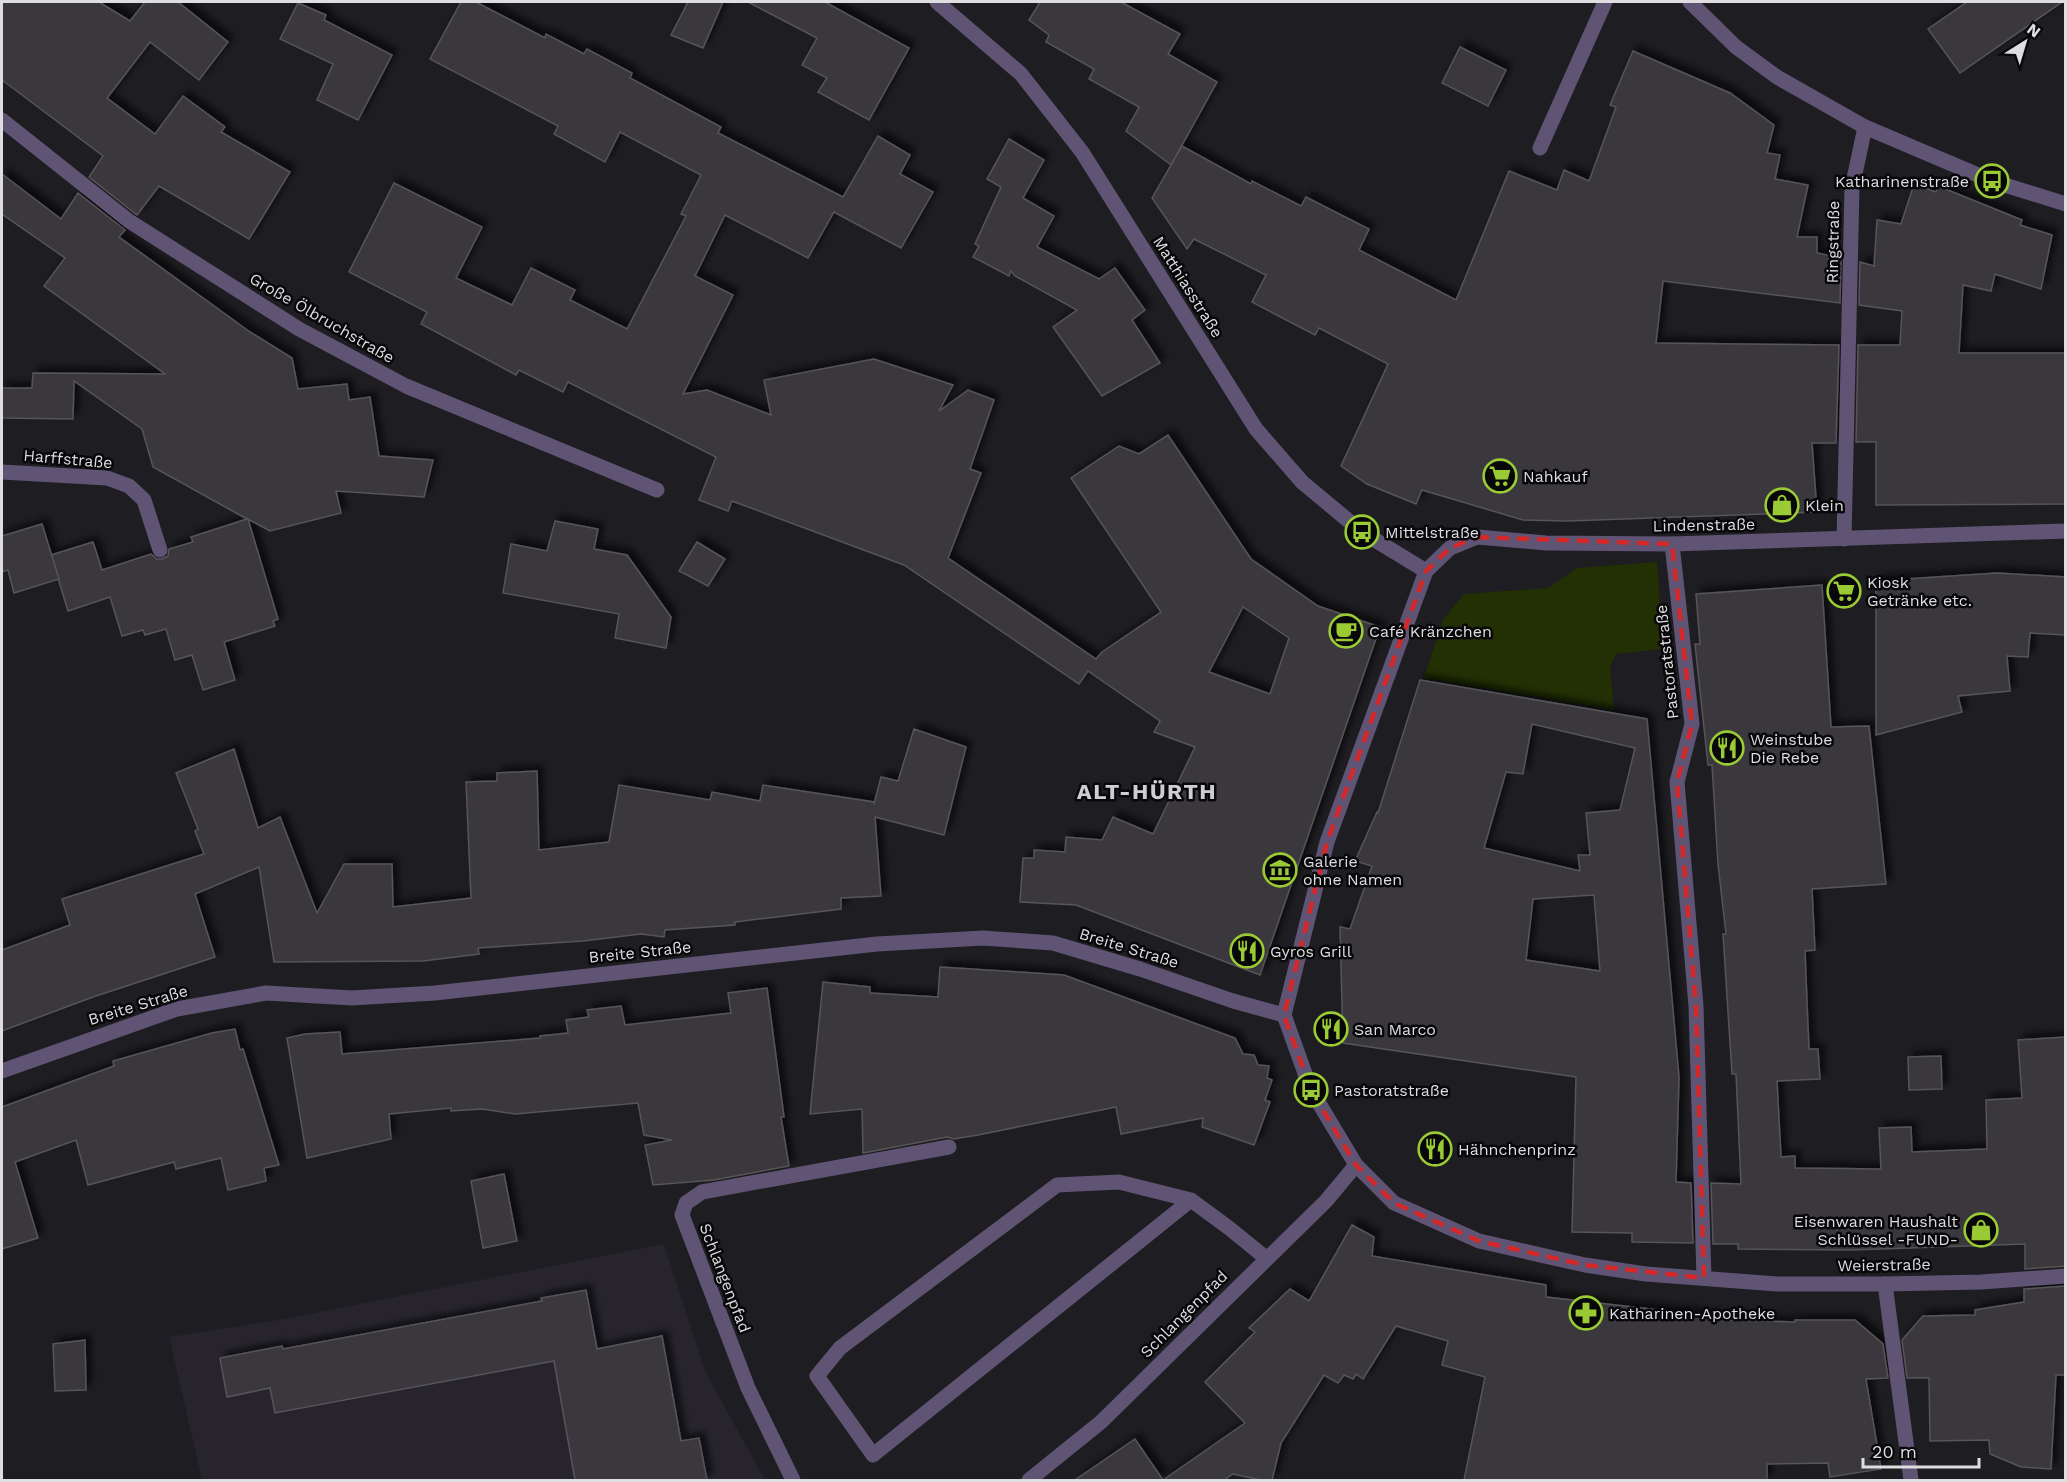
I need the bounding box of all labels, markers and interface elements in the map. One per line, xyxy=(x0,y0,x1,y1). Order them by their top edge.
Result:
north arrow xyxy=(1995,12,2055,72)
text: N xyxy=(2023,19,2044,42)
bus stop icon: Katharinenstraße xyxy=(1974,163,2010,199)
place label: Katharinenstraße xyxy=(1835,172,1969,191)
street label: Ringstraße xyxy=(1823,200,1843,284)
street label: Matthiasstraße xyxy=(1149,233,1227,341)
street label: Große Ölbruchstraße xyxy=(246,269,398,367)
street label: Harffstraße xyxy=(23,446,113,472)
supermarket icon: Nahkauf xyxy=(1482,458,1518,494)
place label: Nahkauf xyxy=(1523,467,1588,486)
shop icon: Klein xyxy=(1764,487,1800,523)
place label: Klein xyxy=(1805,496,1844,515)
bus stop icon: Mittelstraße xyxy=(1344,514,1380,550)
street label: Lindenstraße xyxy=(1653,515,1755,535)
place label: Mittelstraße xyxy=(1385,523,1479,542)
supermarket icon: Kiosk Getränke etc. xyxy=(1826,573,1862,609)
place label: Kiosk Getränke etc. xyxy=(1867,573,1972,610)
street label: Pastoratstraße xyxy=(1652,604,1682,720)
cafe icon: Café Kränzchen xyxy=(1328,613,1364,649)
place label: Café Kränzchen xyxy=(1369,622,1492,641)
restaurant icon: Weinstube Die Rebe xyxy=(1709,730,1745,766)
place label: Weinstube Die Rebe xyxy=(1750,730,1833,767)
district label: ALT-HÜRTH xyxy=(1077,779,1217,804)
museum icon: Galerie ohne Namen xyxy=(1262,852,1298,888)
place label: Galerie ohne Namen xyxy=(1303,852,1402,889)
street label: Breite Straße xyxy=(1077,924,1181,972)
restaurant icon: Gyros Grill xyxy=(1229,933,1265,969)
street label: Breite Straße xyxy=(588,937,692,967)
place label: Gyros Grill xyxy=(1270,942,1352,961)
street label: Breite Straße xyxy=(86,981,190,1029)
restaurant icon: San Marco xyxy=(1313,1011,1349,1047)
place label: San Marco xyxy=(1354,1020,1436,1039)
bus stop icon: Pastoratstraße xyxy=(1293,1072,1329,1108)
place label: Pastoratstraße xyxy=(1334,1081,1449,1100)
restaurant icon: Hähnchenprinz xyxy=(1417,1131,1453,1167)
place label: Hähnchenprinz xyxy=(1458,1140,1576,1159)
place label: Eisenwaren Haushalt Schlüssel -FUND- xyxy=(1794,1212,1958,1249)
shop icon: Eisenwaren Haushalt Schlüssel -FUND- xyxy=(1963,1212,1999,1248)
street label: Schlangenpfad xyxy=(695,1221,755,1335)
street label: Weierstraße xyxy=(1837,1255,1931,1275)
street label: Schlangenpfad xyxy=(1136,1266,1232,1362)
pharmacy icon: Katharinen-Apotheke xyxy=(1568,1295,1604,1331)
place label: Katharinen-Apotheke xyxy=(1609,1304,1775,1323)
scale bar xyxy=(1863,1431,1978,1469)
text: 20 m xyxy=(1872,1441,1917,1462)

